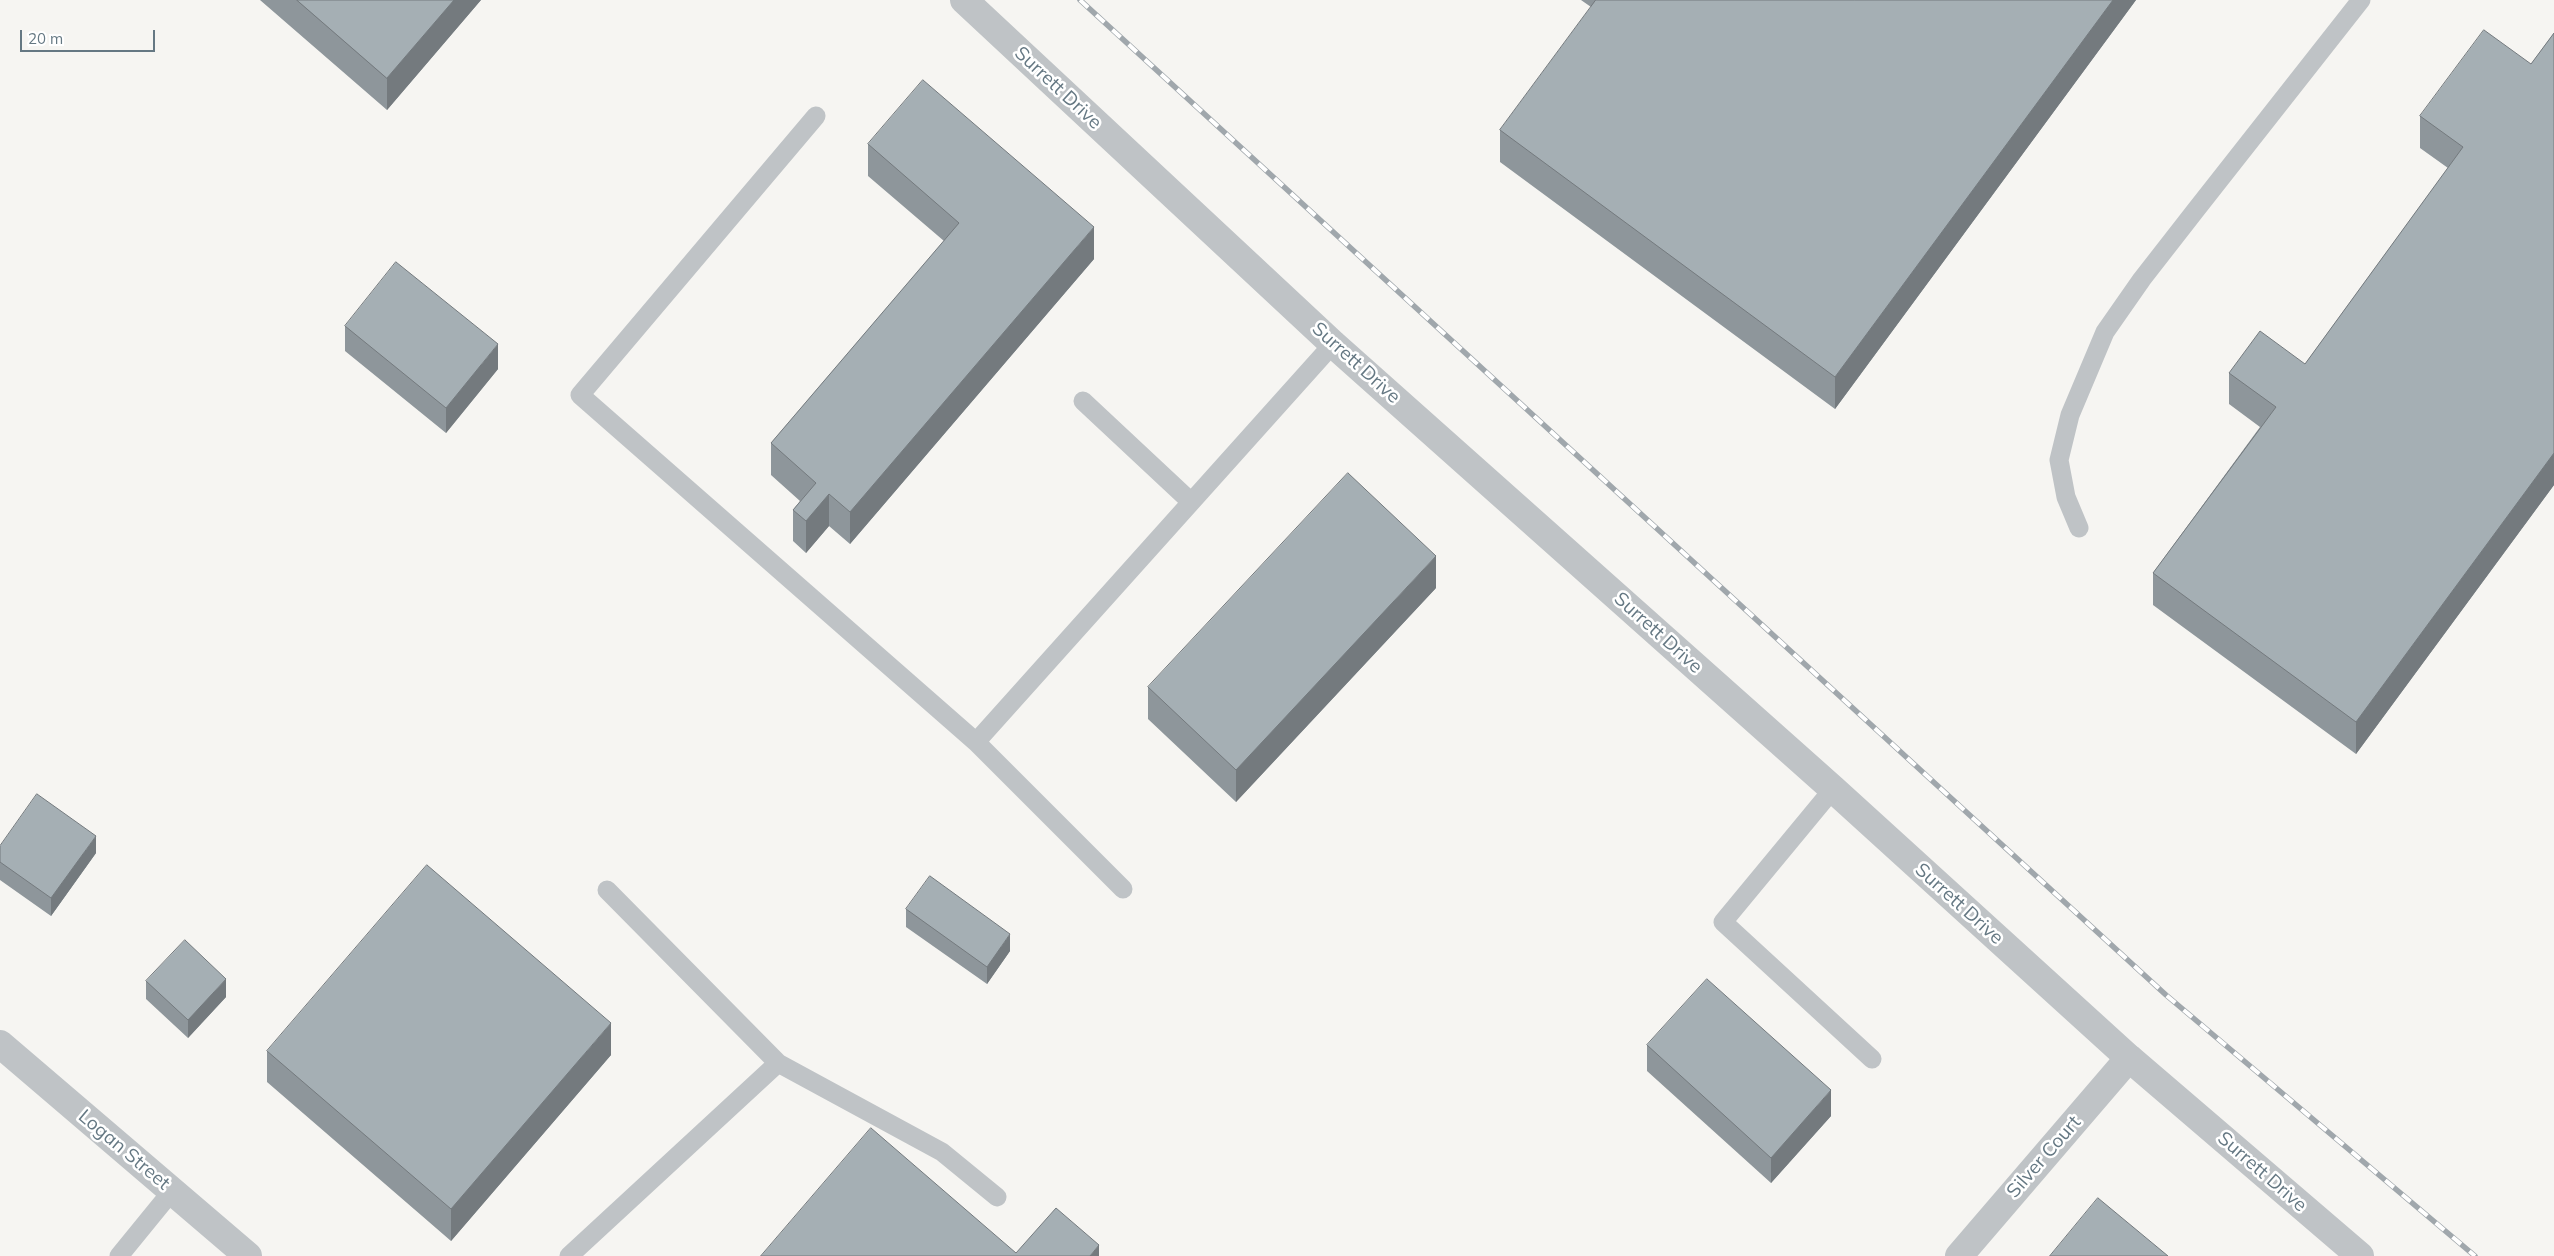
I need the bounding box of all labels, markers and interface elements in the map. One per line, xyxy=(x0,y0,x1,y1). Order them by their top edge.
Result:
scale bar xyxy=(22,20,158,52)
text: 20 m xyxy=(28,29,63,48)
street label: Surrett Drive xyxy=(1010,42,1106,134)
street label: Surrett Drive xyxy=(1307,317,1405,409)
street label: Surrett Drive xyxy=(1609,587,1707,679)
street label: Surrett Drive xyxy=(1910,858,2008,950)
street label: Logan Street xyxy=(74,1105,174,1195)
street label: Silver Court xyxy=(2002,1111,2086,1203)
street label: Surrett Drive xyxy=(2213,1127,2311,1217)

